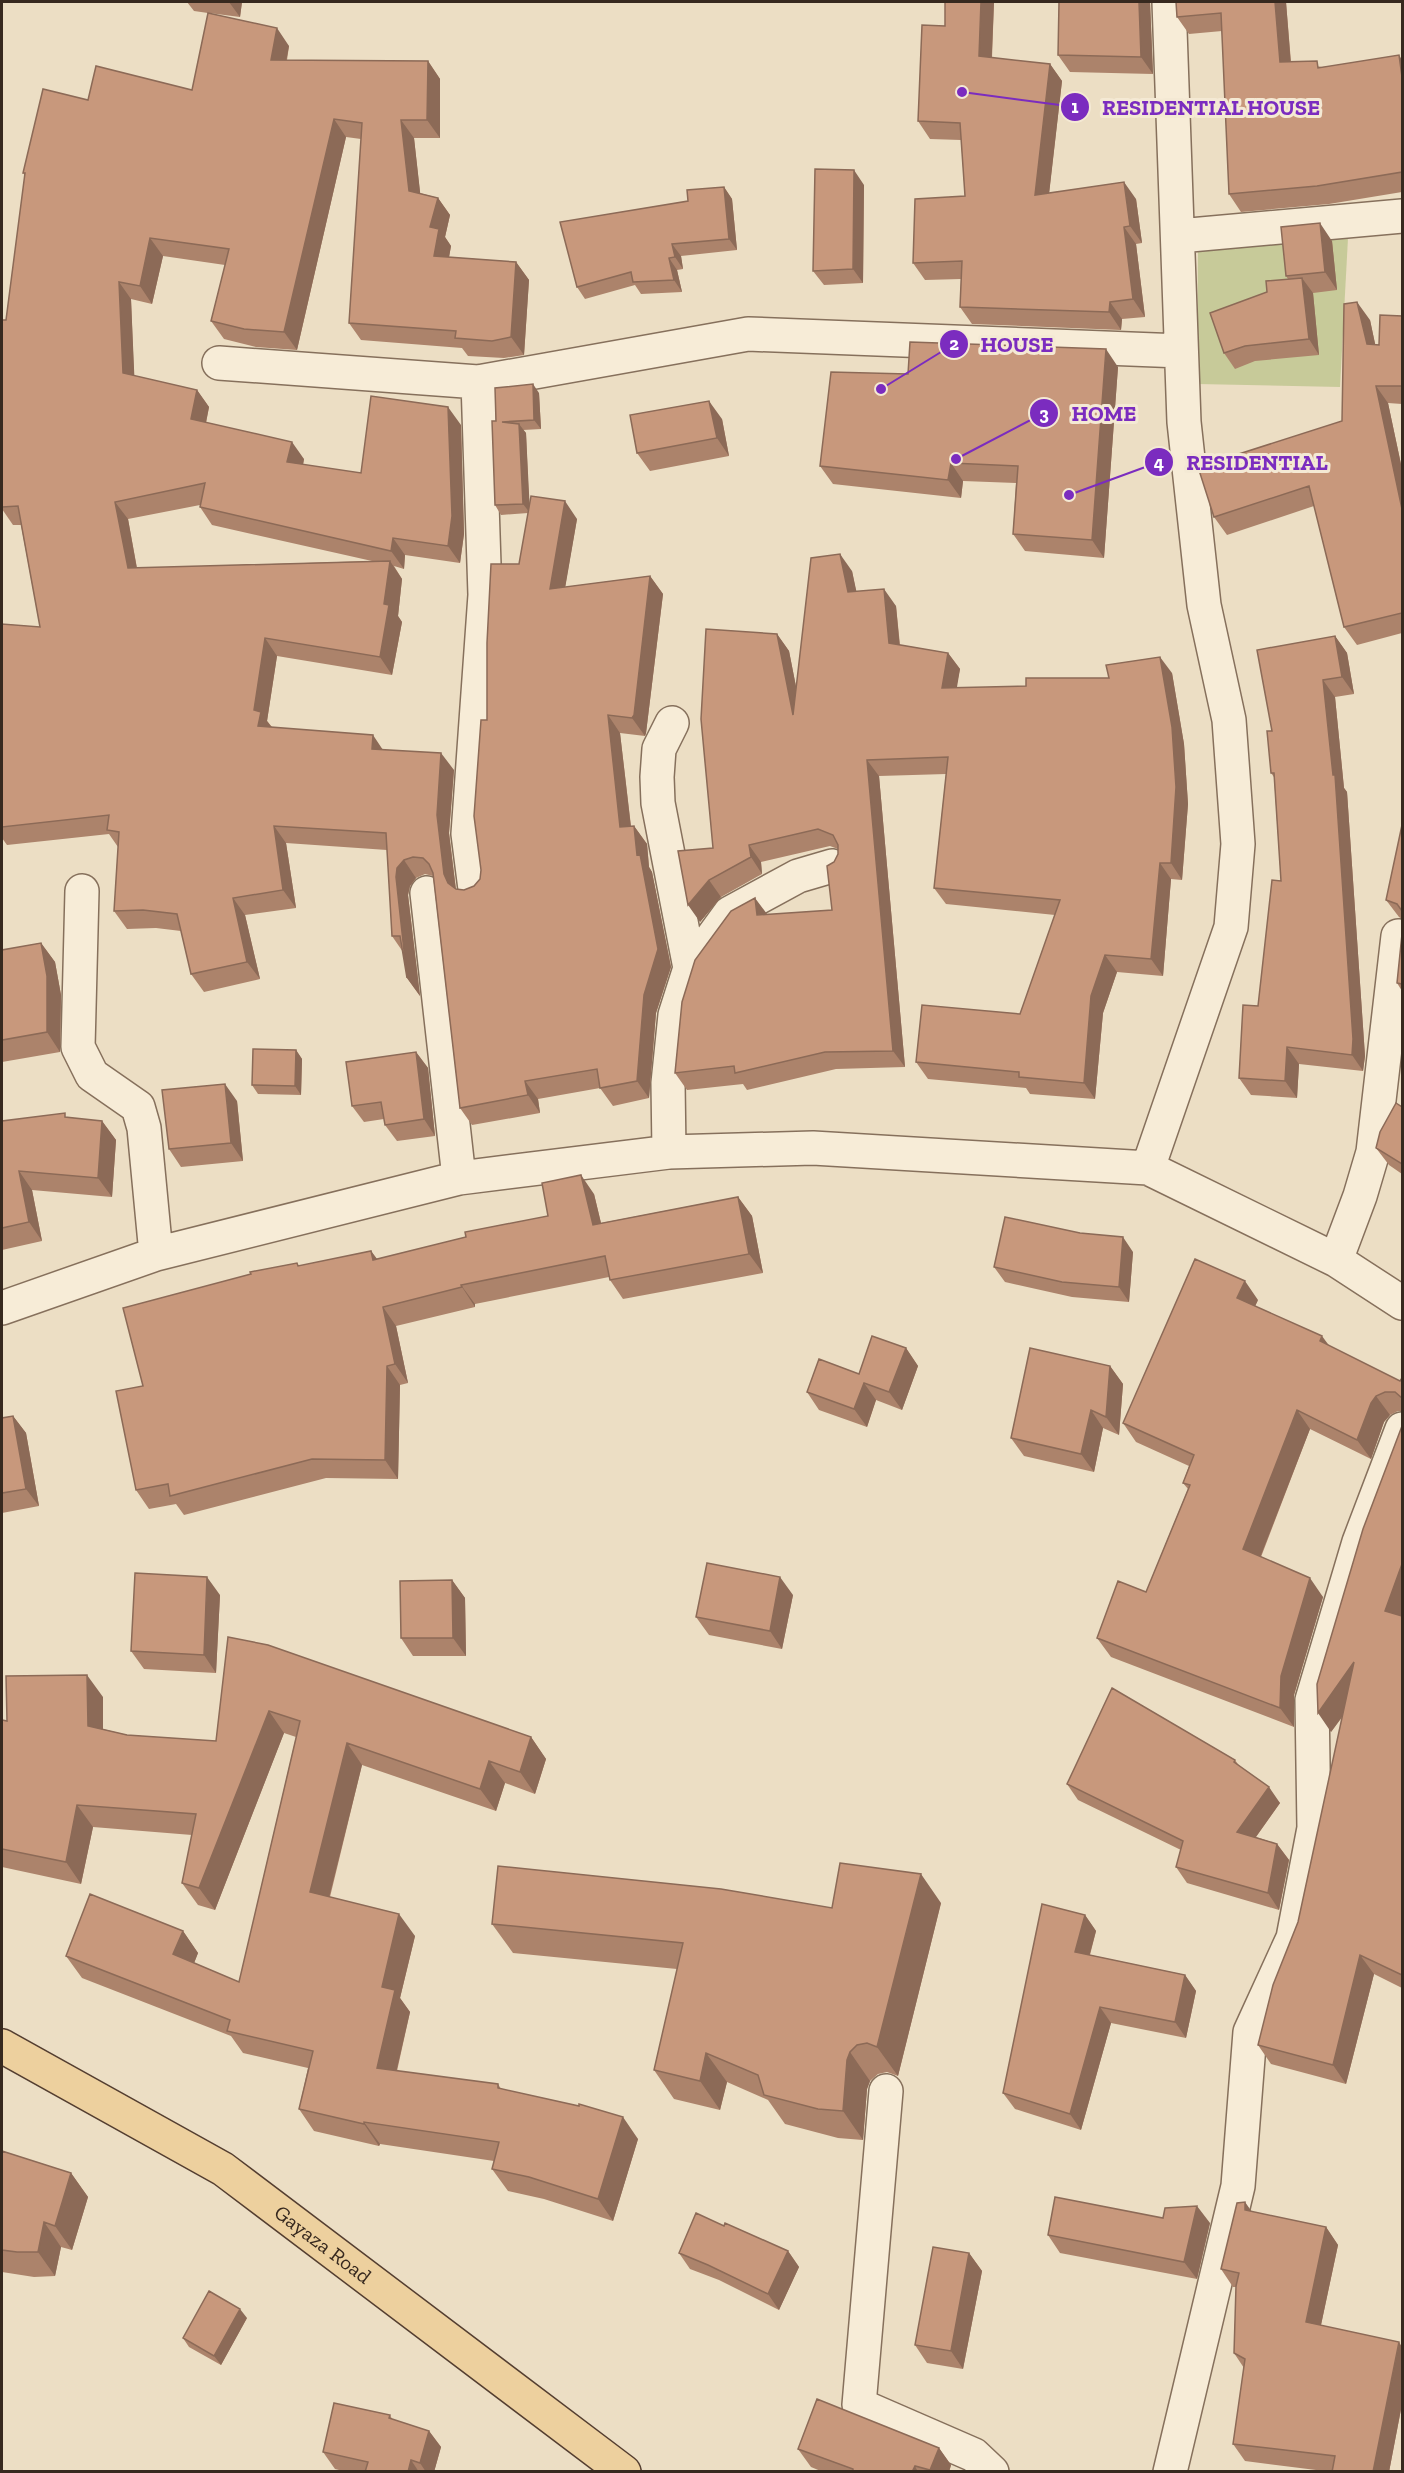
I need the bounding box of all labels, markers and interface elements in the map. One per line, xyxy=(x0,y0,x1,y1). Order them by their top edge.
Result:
callout: RESIDENTIAL HOUSE xyxy=(1060,87,1332,127)
text: RESIDENTIAL HOUSE xyxy=(1102,94,1320,121)
text: 1 xyxy=(1071,96,1079,118)
callout: HOUSE xyxy=(939,324,1066,364)
text: HOUSE xyxy=(980,331,1054,358)
text: 2 xyxy=(949,333,959,355)
callout: HOME xyxy=(1029,393,1148,433)
text: HOME xyxy=(1072,400,1136,427)
text: 3 xyxy=(1039,403,1049,425)
callout: RESIDENTIAL xyxy=(1144,442,1339,482)
text: RESIDENTIAL xyxy=(1186,449,1328,476)
text: 4 xyxy=(1154,452,1164,474)
street label: Gayaza Road xyxy=(270,2199,377,2289)

